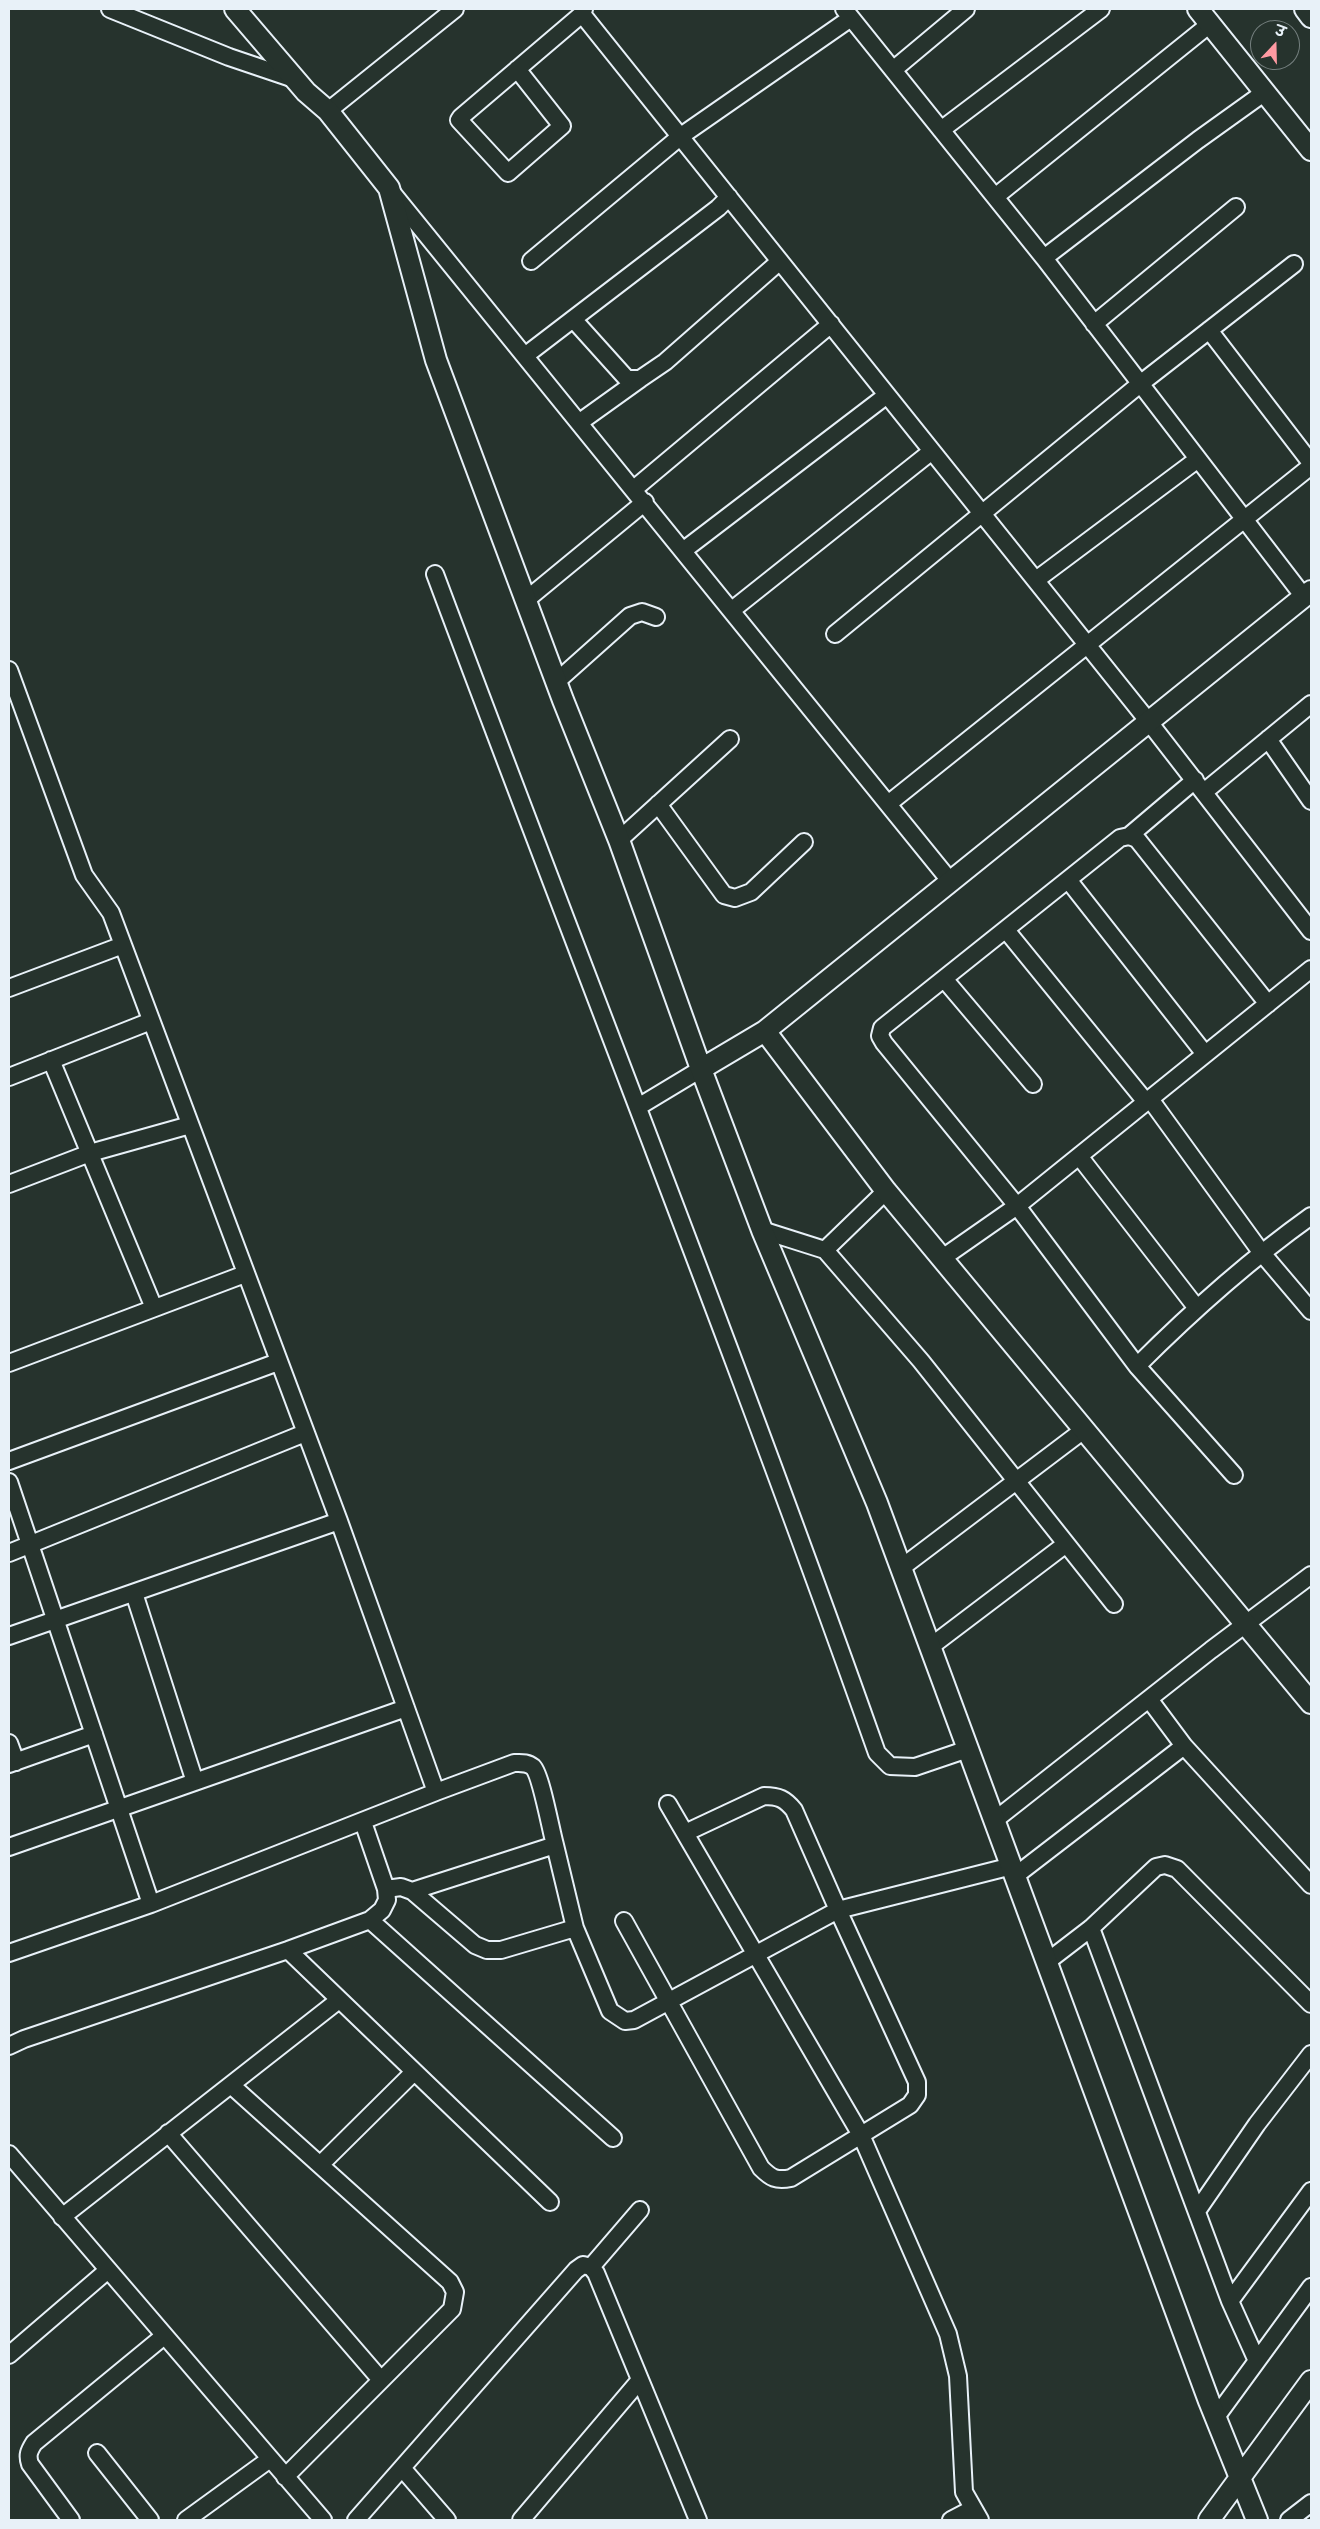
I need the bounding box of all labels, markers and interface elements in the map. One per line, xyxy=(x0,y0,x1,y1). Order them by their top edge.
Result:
north arrow xyxy=(1250,20,1300,70)
text: उ xyxy=(1273,22,1288,41)

